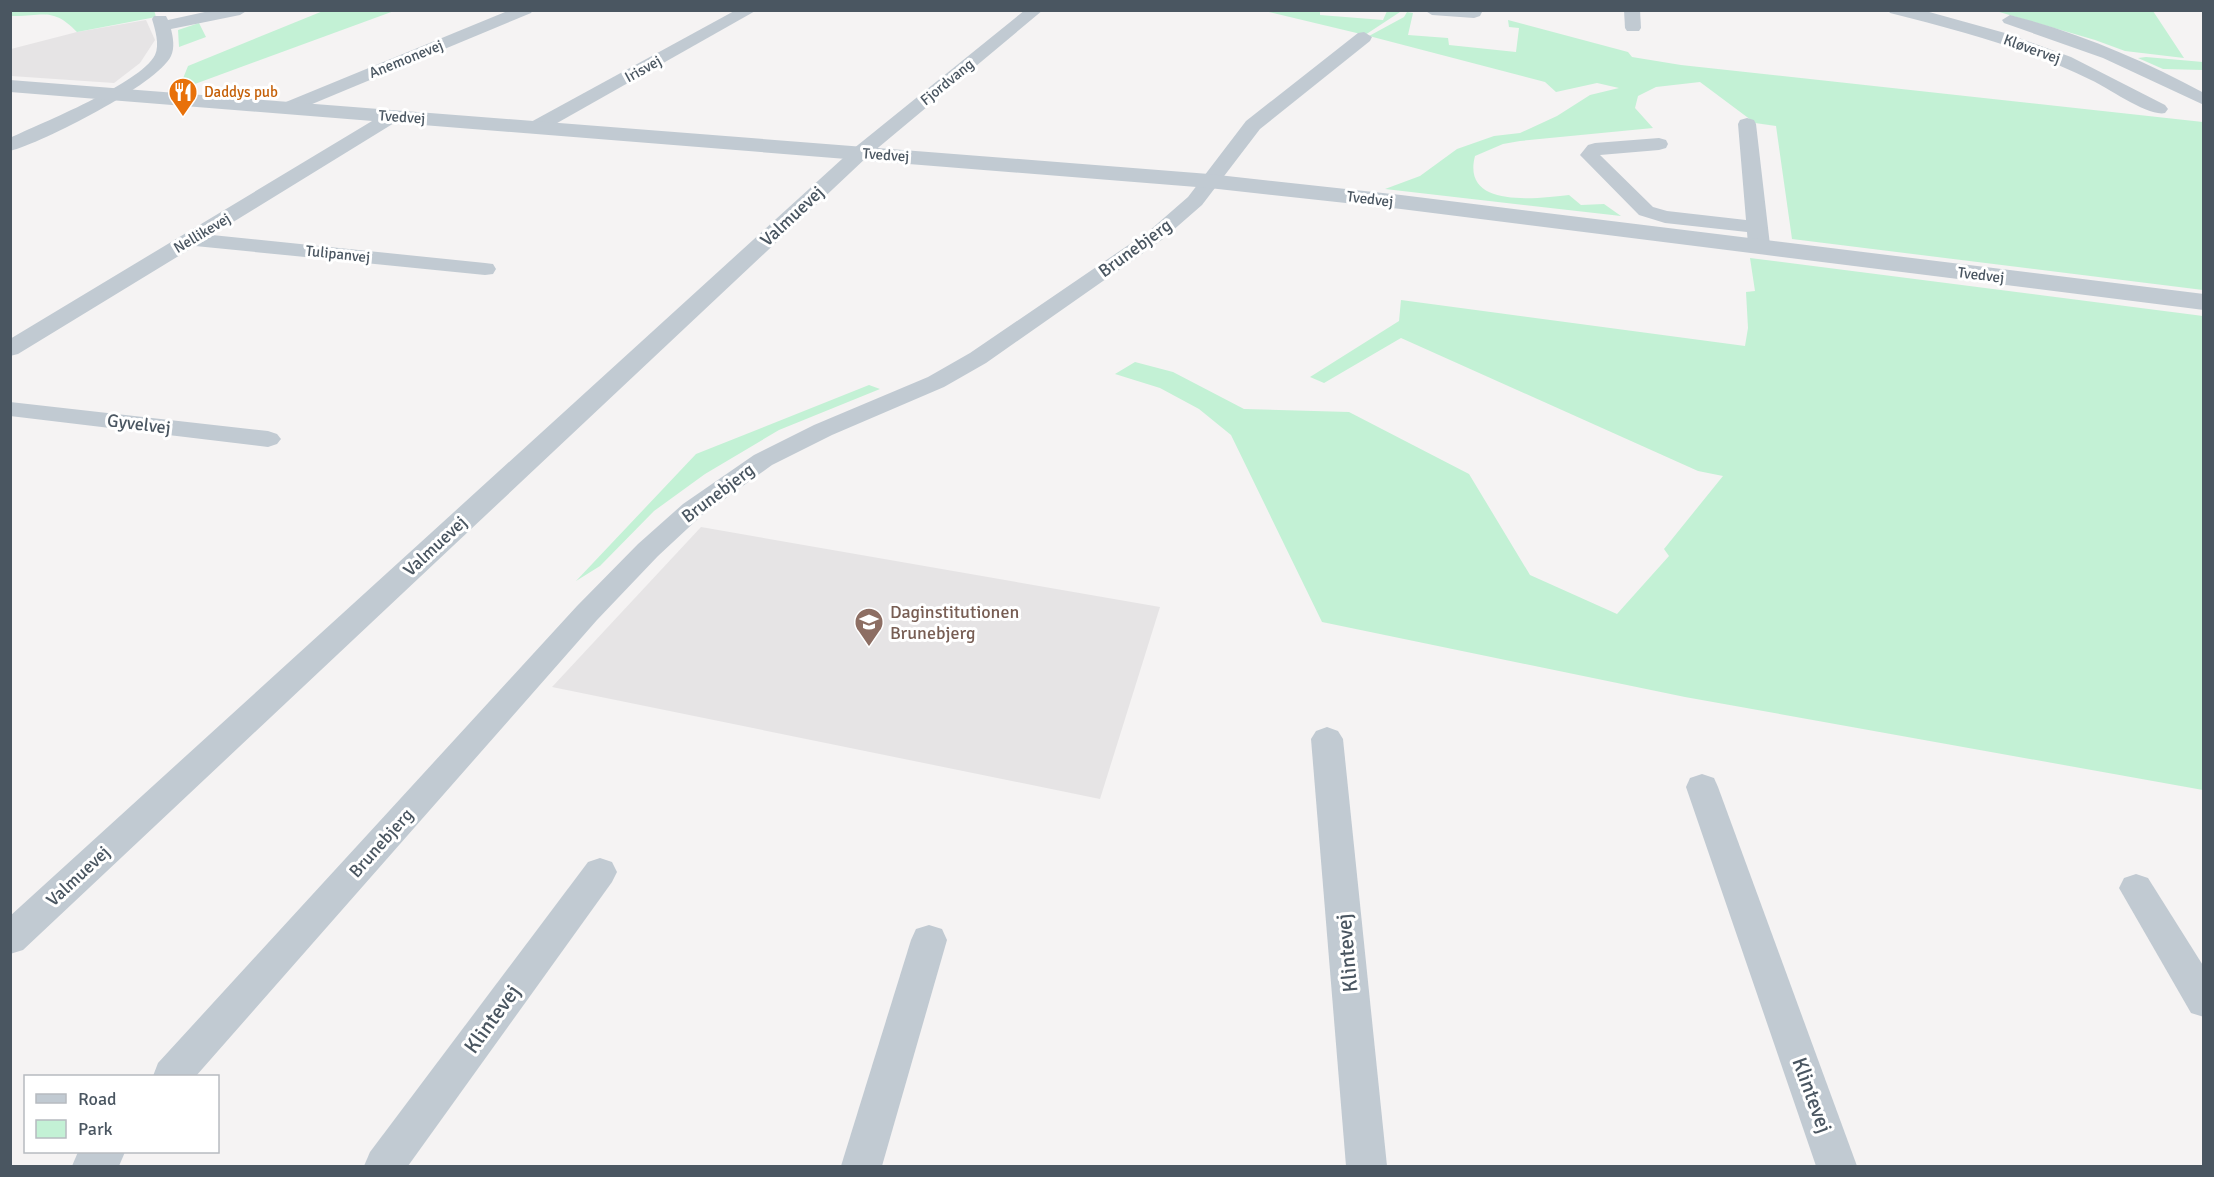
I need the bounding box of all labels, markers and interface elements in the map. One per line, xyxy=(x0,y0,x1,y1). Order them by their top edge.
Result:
street label: Kløvervej xyxy=(2001,30,2063,68)
street label: Anemonevej xyxy=(366,36,446,82)
street label: Irisvej xyxy=(622,52,664,86)
street label: Fjordvang xyxy=(917,55,977,109)
restaurant icon: Daddys pub xyxy=(167,76,199,118)
place label: Daddys pub xyxy=(204,83,278,101)
street label: Tvedvej xyxy=(378,106,426,128)
street label: Tvedvej xyxy=(862,144,910,166)
street label: Valmuevej xyxy=(756,181,828,251)
street label: Tvedvej xyxy=(1346,187,1394,211)
street label: Nellikevej xyxy=(170,209,234,257)
street label: Brunebjerg xyxy=(1094,214,1176,282)
street label: Tulipanvej xyxy=(305,242,371,266)
street label: Tvedvej xyxy=(1957,263,2005,287)
street label: Gyvelvej xyxy=(106,409,172,439)
street label: Brunebjerg xyxy=(677,459,759,527)
street label: Valmuevej xyxy=(399,511,471,581)
place label: Daginstitutionen Brunebjerg xyxy=(890,601,1019,644)
school or university icon: Daginstitutionen Brunebjerg xyxy=(853,606,885,648)
street label: Brunebjerg xyxy=(344,804,418,882)
street label: Valmuevej xyxy=(42,841,114,911)
street label: Klintevej xyxy=(1331,913,1363,993)
street label: Klintevej xyxy=(458,979,526,1059)
street label: Klintevej xyxy=(1786,1054,1838,1136)
legend xyxy=(24,1075,219,1153)
text: Road xyxy=(78,1088,117,1110)
text: Park xyxy=(78,1118,113,1140)

